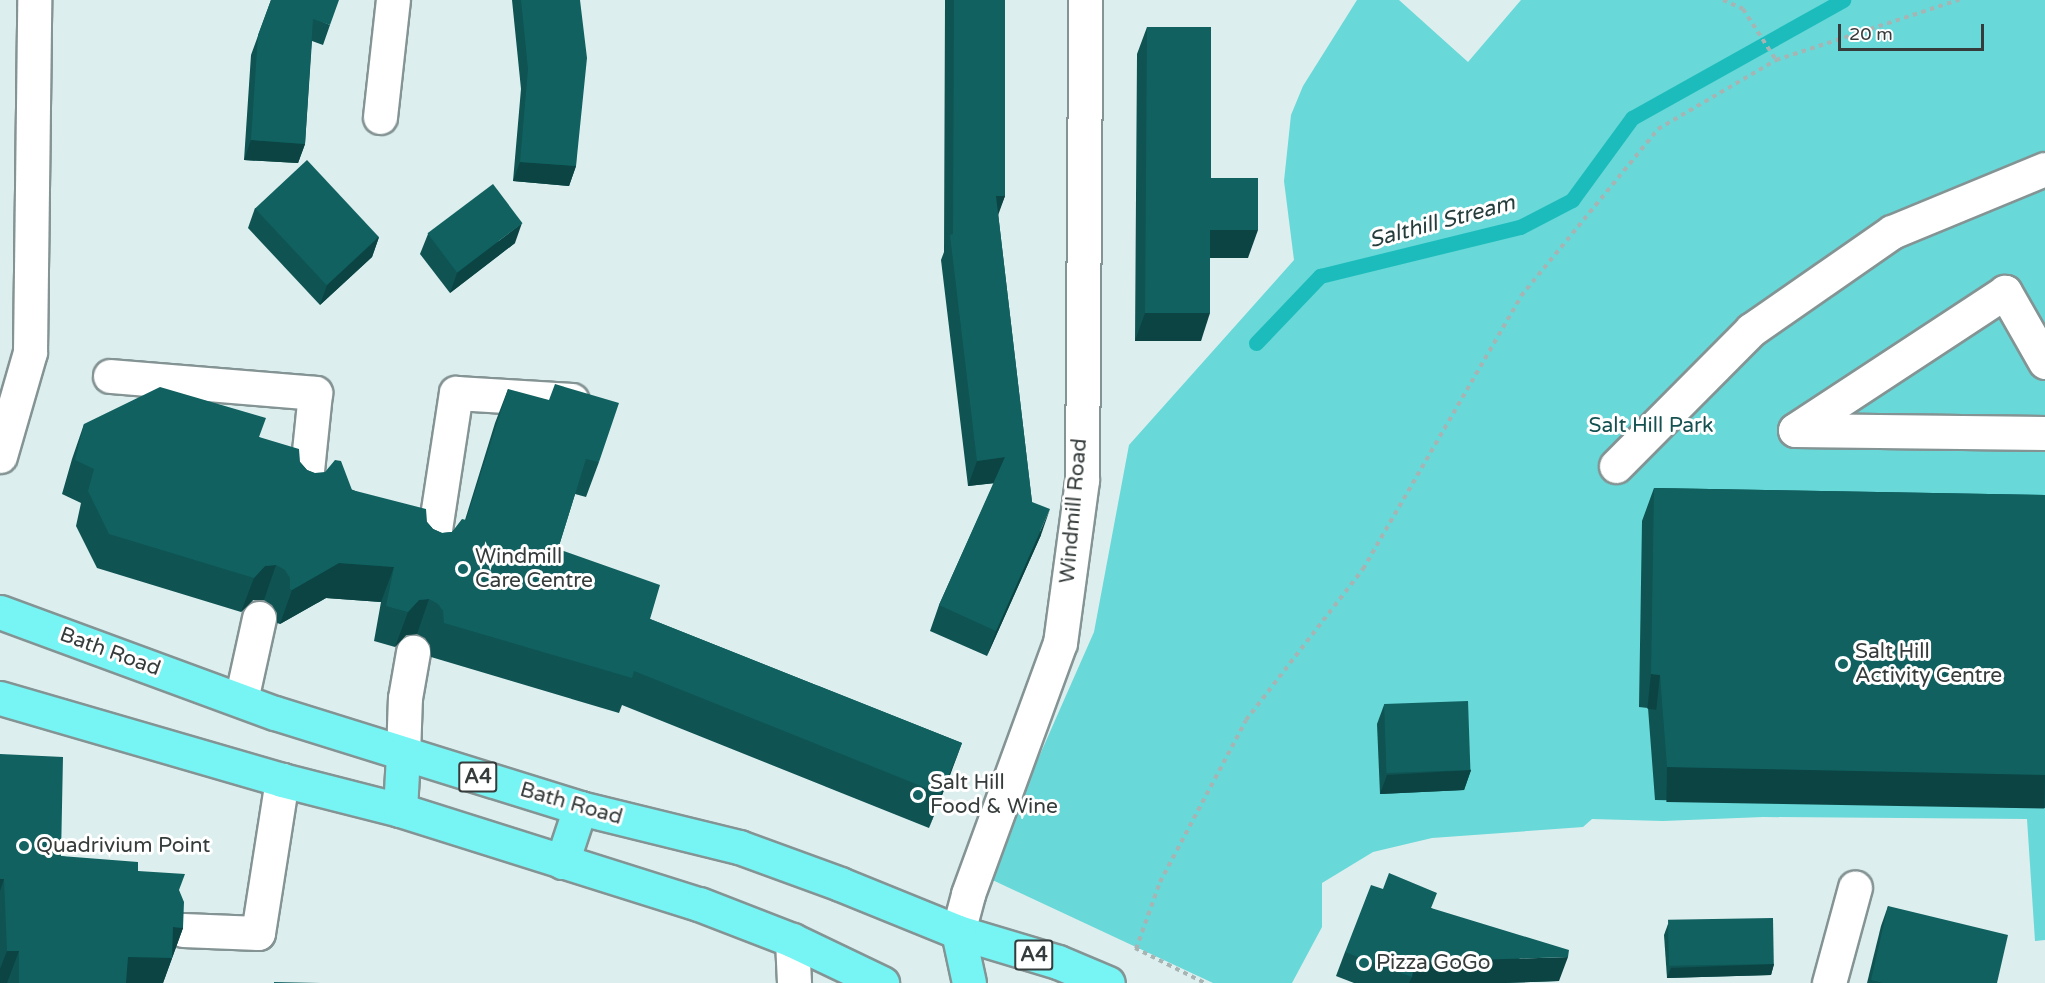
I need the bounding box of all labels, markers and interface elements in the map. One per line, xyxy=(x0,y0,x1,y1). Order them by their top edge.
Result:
scale bar xyxy=(1841,12,1986,50)
text: 20 m xyxy=(1849,23,1893,45)
water label: Salthill Stream xyxy=(1366,190,1518,254)
park label: Salt Hill Park xyxy=(1588,413,1714,439)
street label: Windmill Road xyxy=(1055,437,1093,585)
place label: Windmill Care Centre xyxy=(475,544,593,594)
marker: Windmill Care Centre xyxy=(456,562,470,576)
street label: Bath Road xyxy=(56,622,164,682)
place label: Salt Hill Activity Centre xyxy=(1855,639,2002,689)
marker: Salt Hill Activity Centre xyxy=(1836,657,1850,671)
road number: A4 xyxy=(457,760,499,794)
place label: Salt Hill Food & Wine xyxy=(930,770,1058,820)
street label: Bath Road xyxy=(517,777,625,831)
marker: Salt Hill Food & Wine xyxy=(911,788,925,802)
place label: Quadrivium Point xyxy=(36,833,210,859)
marker: Quadrivium Point xyxy=(17,839,31,853)
road number: A4 xyxy=(1013,938,1055,972)
place label: Pizza GoGo xyxy=(1376,950,1491,976)
marker: Pizza GoGo xyxy=(1357,956,1371,970)

